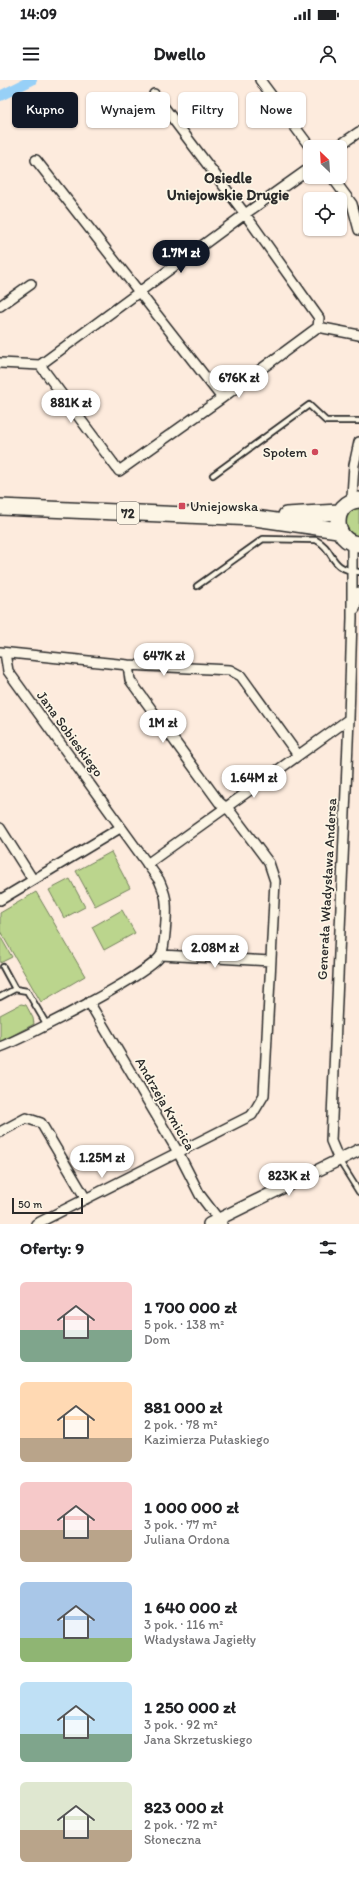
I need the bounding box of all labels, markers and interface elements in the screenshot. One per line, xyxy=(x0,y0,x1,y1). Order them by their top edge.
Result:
text: 14:09 xyxy=(20,5,57,23)
icon: menu xyxy=(20,43,42,65)
text: Dwello xyxy=(153,43,206,65)
icon: person xyxy=(317,43,339,65)
chip: Kupno xyxy=(12,92,78,128)
chip: Wynajem xyxy=(86,92,170,128)
chip: Filtry xyxy=(178,92,238,128)
chip: Nowe xyxy=(246,92,306,128)
north arrow xyxy=(303,140,347,184)
map controls xyxy=(303,140,347,236)
district label: Osiedle Uniejowskie Drugie xyxy=(167,169,289,205)
button: locate xyxy=(303,192,347,236)
pin: 1.7M zł xyxy=(144,240,218,274)
text: 1.7M zł xyxy=(162,245,200,260)
pin: 676K zł xyxy=(202,365,276,399)
text: 676K zł xyxy=(218,370,260,385)
pin: 881K zł xyxy=(34,390,108,424)
text: 881K zł xyxy=(50,395,92,410)
place label: Społem xyxy=(263,444,308,461)
marker: Społem xyxy=(310,447,320,457)
place label: Uniejowska xyxy=(190,498,259,515)
marker: Uniejowska xyxy=(177,501,187,511)
road number: 72 xyxy=(117,502,139,524)
pin: 647K zł xyxy=(127,643,201,677)
text: 647K zł xyxy=(143,648,185,663)
street label: Jana Sobieskiego xyxy=(33,688,107,780)
pin: 1M zł xyxy=(135,710,191,744)
text: 1M zł xyxy=(149,715,177,730)
pin: 1.64M zł xyxy=(213,765,295,799)
text: 1.64M zł xyxy=(231,770,277,785)
street label: Generała Władysława Andersa xyxy=(314,797,340,980)
pin: 2.08M zł xyxy=(174,935,256,969)
text: 2.08M zł xyxy=(191,940,239,955)
street label: Andrzeja Kmicica xyxy=(132,1055,198,1153)
pin: 1.25M zł xyxy=(61,1145,143,1179)
text: 1.25M zł xyxy=(79,1150,125,1165)
pin: 823K zł xyxy=(252,1163,326,1197)
text: 823K zł xyxy=(268,1168,310,1183)
scale bar xyxy=(12,1196,83,1215)
text: 50 m xyxy=(18,1198,42,1211)
icon: filters xyxy=(317,1237,339,1259)
text: Oferty: 9 xyxy=(20,1238,84,1258)
text: 1 700 000 zł xyxy=(144,1297,237,1317)
icon: home xyxy=(52,1298,100,1346)
text: 5 pok. · 138 m² xyxy=(144,1317,224,1332)
text: Dom xyxy=(144,1332,170,1347)
text: 881 000 zł xyxy=(144,1397,222,1417)
icon: home xyxy=(52,1398,100,1446)
text: 2 pok. · 78 m² xyxy=(144,1417,218,1432)
text: Kazimierza Pułaskiego xyxy=(144,1432,269,1447)
text: 1 000 000 zł xyxy=(144,1497,239,1517)
icon: home xyxy=(52,1498,100,1546)
text: 3 pok. · 77 m² xyxy=(144,1517,217,1532)
text: Juliana Ordona xyxy=(144,1532,230,1547)
text: 1 640 000 zł xyxy=(144,1597,237,1617)
icon: home xyxy=(52,1598,100,1646)
text: 3 pok. · 116 m² xyxy=(144,1617,223,1632)
text: Władysława Jagiełły xyxy=(144,1632,256,1647)
text: 1 250 000 zł xyxy=(144,1697,236,1717)
icon: home xyxy=(52,1698,100,1746)
text: 3 pok. · 92 m² xyxy=(144,1717,218,1732)
text: Jana Skrzetuskiego xyxy=(144,1732,252,1747)
text: 823 000 zł xyxy=(144,1797,223,1817)
icon: home xyxy=(52,1798,100,1846)
text: 2 pok. · 72 m² xyxy=(144,1817,217,1832)
text: Słoneczna xyxy=(144,1832,201,1847)

